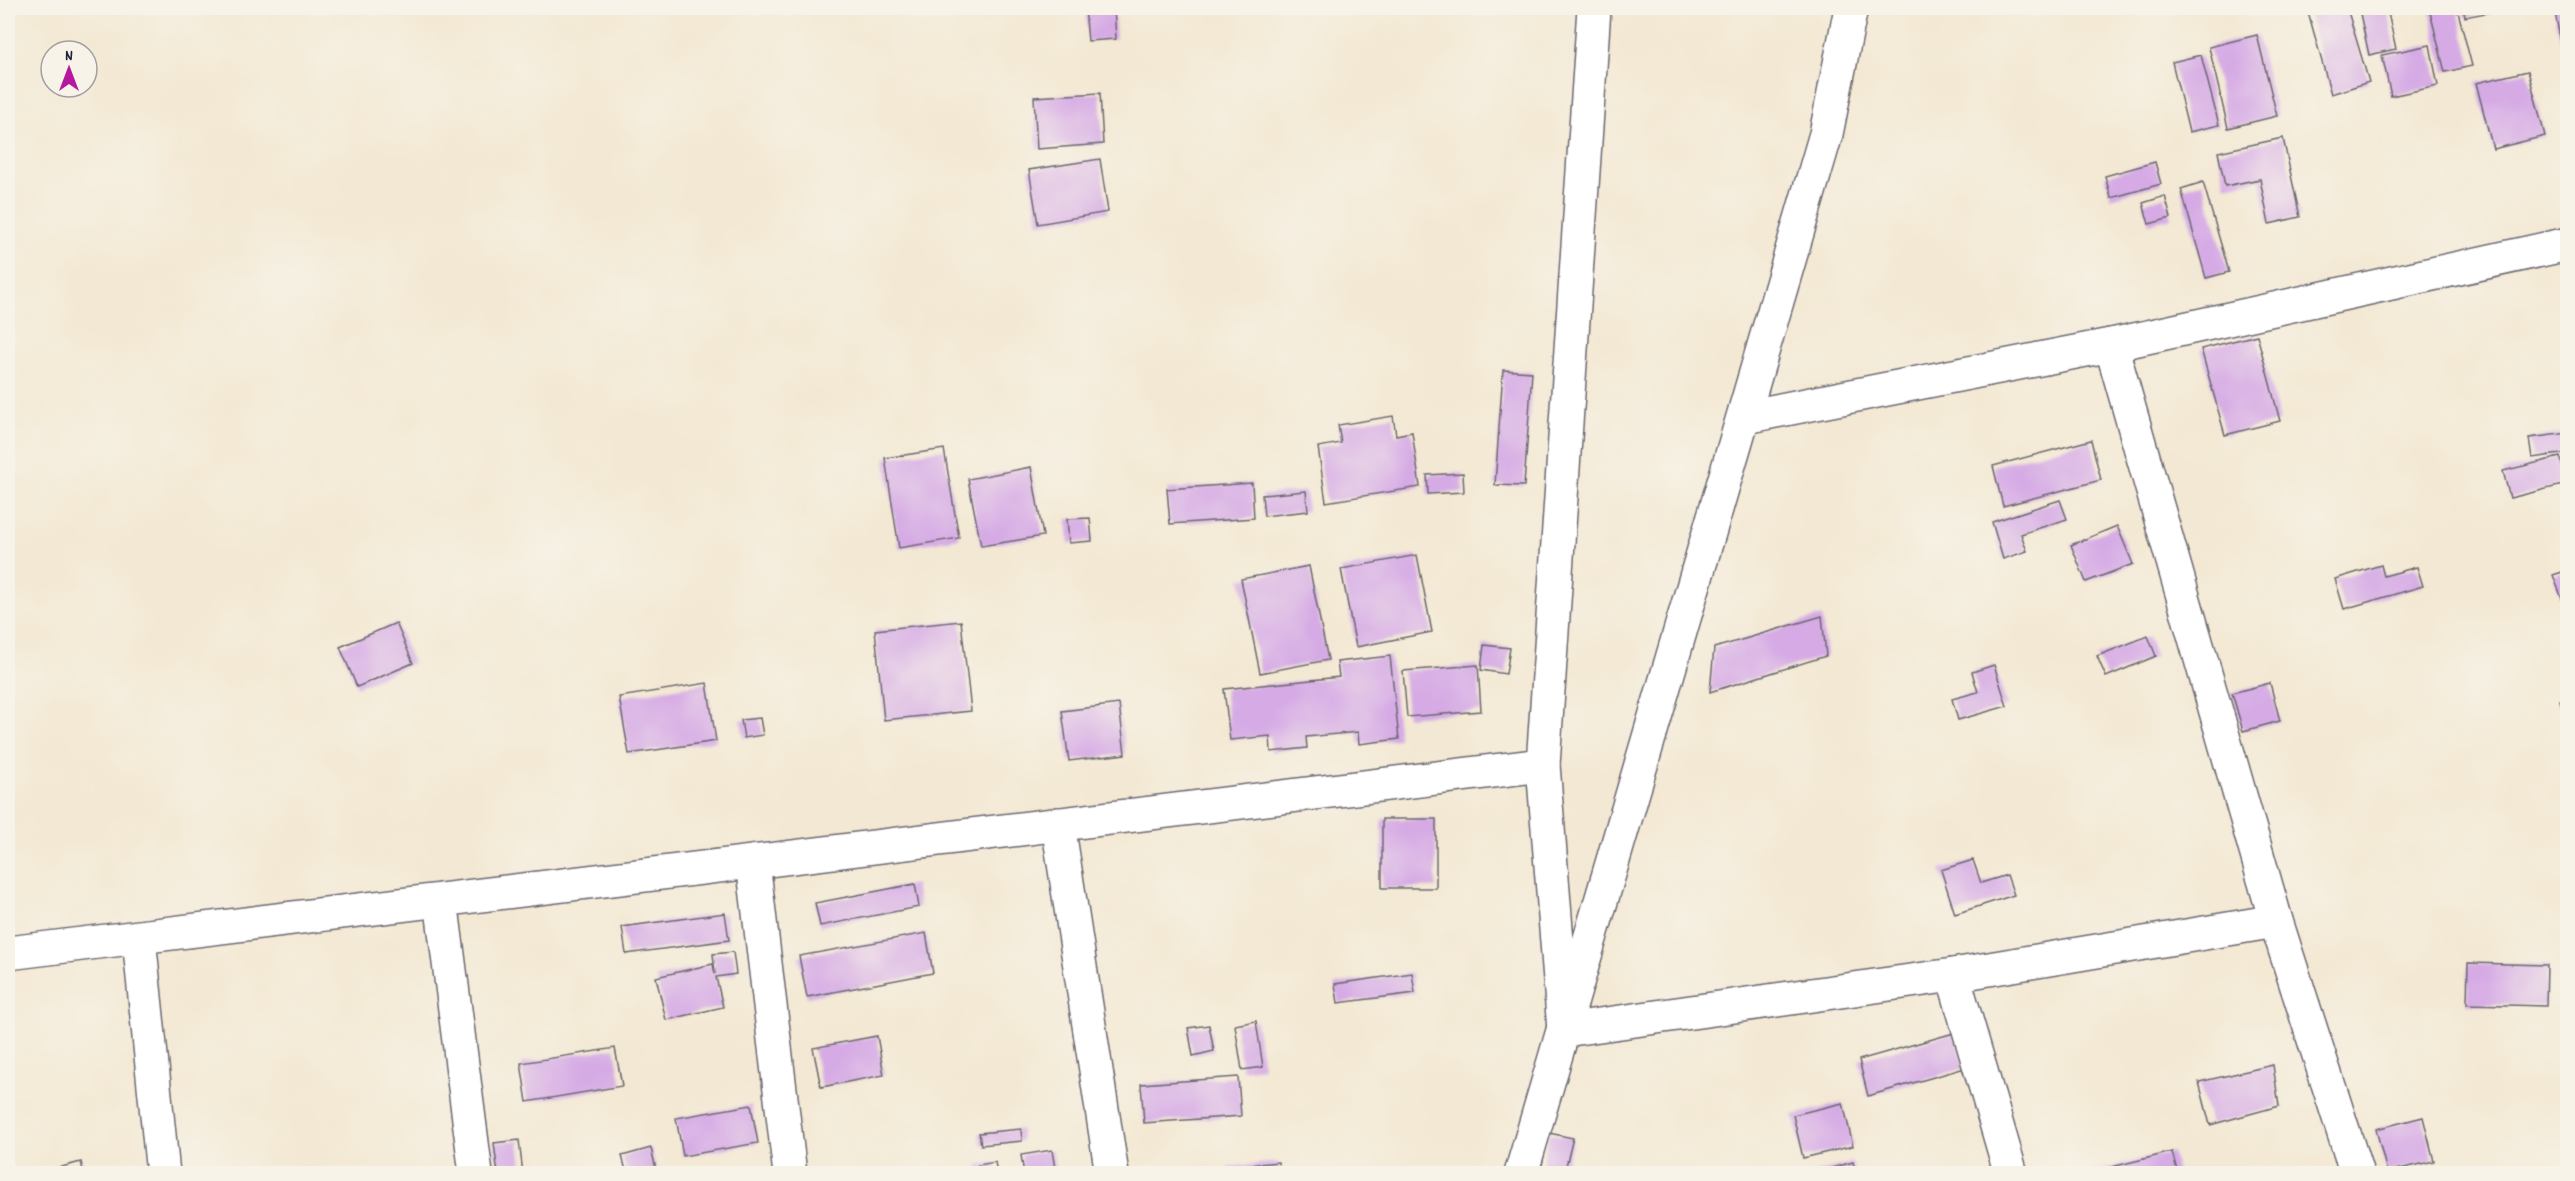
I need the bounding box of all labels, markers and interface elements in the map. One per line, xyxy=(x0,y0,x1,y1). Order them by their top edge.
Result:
north arrow xyxy=(39,39,99,99)
text: N xyxy=(65,45,73,68)

